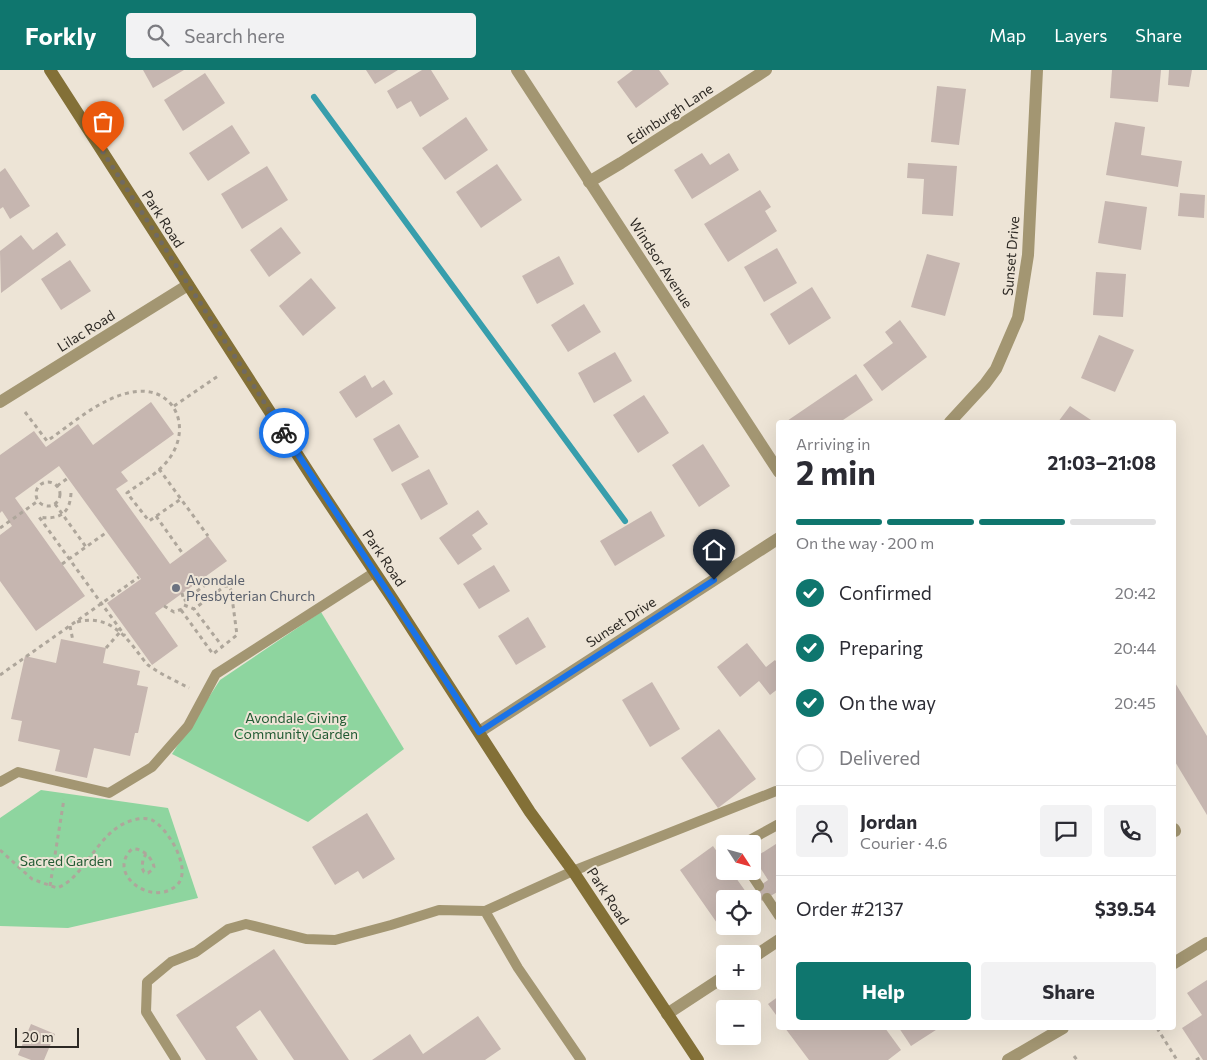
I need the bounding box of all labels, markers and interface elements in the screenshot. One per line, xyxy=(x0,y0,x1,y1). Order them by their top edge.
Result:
search box xyxy=(126,13,476,58)
text: Forkly xyxy=(25,21,96,50)
icon: search xyxy=(144,21,172,49)
text: Search here xyxy=(184,24,285,47)
text: Map xyxy=(989,24,1026,46)
text: Layers xyxy=(1054,24,1107,46)
text: Share xyxy=(1135,24,1182,46)
street label: Edinburgh Lane xyxy=(624,80,716,148)
pin xyxy=(82,101,124,152)
icon: bag xyxy=(89,108,117,136)
street label: Park Road xyxy=(139,187,188,250)
street label: Windsor Avenue xyxy=(626,215,697,311)
street label: Sunset Drive xyxy=(999,215,1022,297)
street label: Lilac Road xyxy=(54,306,118,355)
courier xyxy=(259,408,309,458)
icon: bike xyxy=(270,419,298,447)
text: Arriving in xyxy=(796,434,870,453)
text: 21:03–21:08 xyxy=(1048,451,1156,474)
text: 2 min xyxy=(796,452,876,492)
street label: Park Road xyxy=(359,526,410,589)
pin xyxy=(693,529,735,580)
text: On the way · 200 m xyxy=(796,533,934,552)
icon: home xyxy=(700,536,728,564)
place label: Avondale Presbyterian Church xyxy=(186,571,315,604)
icon: check xyxy=(796,579,824,607)
text: Confirmed xyxy=(839,581,932,604)
marker: Avondale Presbyterian Church xyxy=(170,582,182,594)
text: 20:42 xyxy=(1115,583,1156,602)
street label: Sunset Drive xyxy=(583,593,659,650)
icon: check xyxy=(796,634,824,662)
text: Preparing xyxy=(839,636,923,659)
text: 20:44 xyxy=(1114,638,1156,657)
icon: check xyxy=(796,689,824,717)
text: On the way xyxy=(839,691,936,714)
text: 20:45 xyxy=(1114,693,1156,712)
park label: Avondale Giving Community Garden xyxy=(234,709,358,742)
text: Delivered xyxy=(839,746,920,769)
button: person xyxy=(796,805,848,857)
button: chat xyxy=(1040,805,1092,857)
button: phone xyxy=(1104,805,1156,857)
text: Jordan xyxy=(860,810,917,833)
text: Courier · 4.6 xyxy=(860,833,947,852)
north arrow xyxy=(716,835,761,880)
map controls xyxy=(716,835,761,1045)
park label: Sacred Garden xyxy=(20,852,112,869)
street label: Park Road xyxy=(584,864,633,927)
button: locate xyxy=(716,890,761,935)
text: Order #2137 xyxy=(796,897,903,920)
text: $39.54 xyxy=(1095,897,1156,920)
button: + xyxy=(716,945,761,990)
button: Help xyxy=(796,962,971,1020)
button: Share xyxy=(981,962,1156,1020)
button: − xyxy=(716,1000,761,1045)
scale bar xyxy=(15,1025,79,1048)
text: 20 m xyxy=(22,1028,54,1045)

